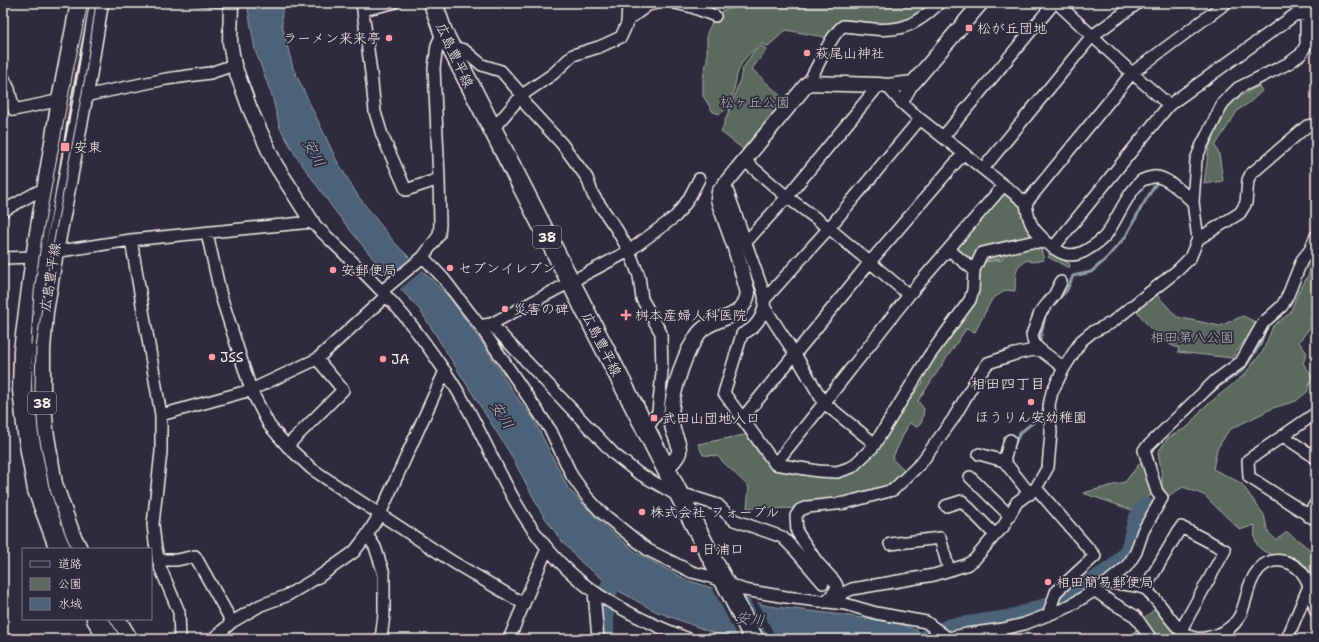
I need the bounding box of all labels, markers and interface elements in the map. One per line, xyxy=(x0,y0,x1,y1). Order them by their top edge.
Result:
street label: 広島豊平線 xyxy=(432,19,478,91)
place label: 松が丘団地 xyxy=(977,19,1047,37)
marker: 松が丘団地 xyxy=(964,23,974,33)
place label: ラーメン来来亭 xyxy=(283,29,381,47)
marker: ラーメン来来亭 xyxy=(384,33,394,43)
place label: 萩尾山神社 xyxy=(815,44,885,62)
marker: 萩尾山神社 xyxy=(802,48,812,58)
park label: 松ヶ丘公園 xyxy=(720,93,790,111)
water label: 安川 xyxy=(298,135,330,171)
place label: 安東 xyxy=(74,138,102,156)
marker: 安東 xyxy=(59,141,71,153)
road number: 38 xyxy=(533,226,561,248)
street label: 広島豊平線 xyxy=(36,241,64,313)
place label: セブンイレブン xyxy=(458,259,556,277)
place label: 安郵便局 xyxy=(341,261,397,279)
marker: セブンイレブン xyxy=(445,263,455,273)
marker: 安郵便局 xyxy=(328,265,338,275)
place label: 災害の碑 xyxy=(513,300,569,318)
marker: 災害の碑 xyxy=(500,304,510,314)
place label: 桝本産婦人科医院 xyxy=(635,306,747,324)
street label: 広島豊平線 xyxy=(578,309,626,379)
marker: 桝本産婦人科医院 xyxy=(620,309,632,321)
park label: 相田第八公園 xyxy=(1150,328,1234,346)
place label: JSS xyxy=(220,348,244,366)
place label: JA xyxy=(391,350,410,368)
marker: JSS xyxy=(207,352,217,362)
marker: JA xyxy=(378,354,388,364)
district label: 相田四丁目 xyxy=(970,374,1046,394)
road number: 38 xyxy=(28,392,56,414)
water label: 安川 xyxy=(486,397,518,433)
marker: ほうりん安幼稚園 xyxy=(1026,397,1036,407)
place label: ほうりん安幼稚園 xyxy=(975,408,1087,426)
place label: 武田山団地入口 xyxy=(662,409,760,427)
marker: 武田山団地入口 xyxy=(649,413,659,423)
place label: 株式会社 フォーブル xyxy=(650,503,780,521)
marker: 株式会社 フォーブル xyxy=(637,507,647,517)
place label: 日浦口 xyxy=(702,540,744,558)
marker: 日浦口 xyxy=(689,544,699,554)
legend xyxy=(22,548,152,620)
text: 道路 xyxy=(58,556,82,572)
place label: 相田簡易郵便局 xyxy=(1056,573,1154,591)
text: 公園 xyxy=(58,576,82,592)
marker: 相田簡易郵便局 xyxy=(1043,577,1053,587)
text: 水域 xyxy=(58,596,82,612)
water label: 安川 xyxy=(734,607,766,631)

